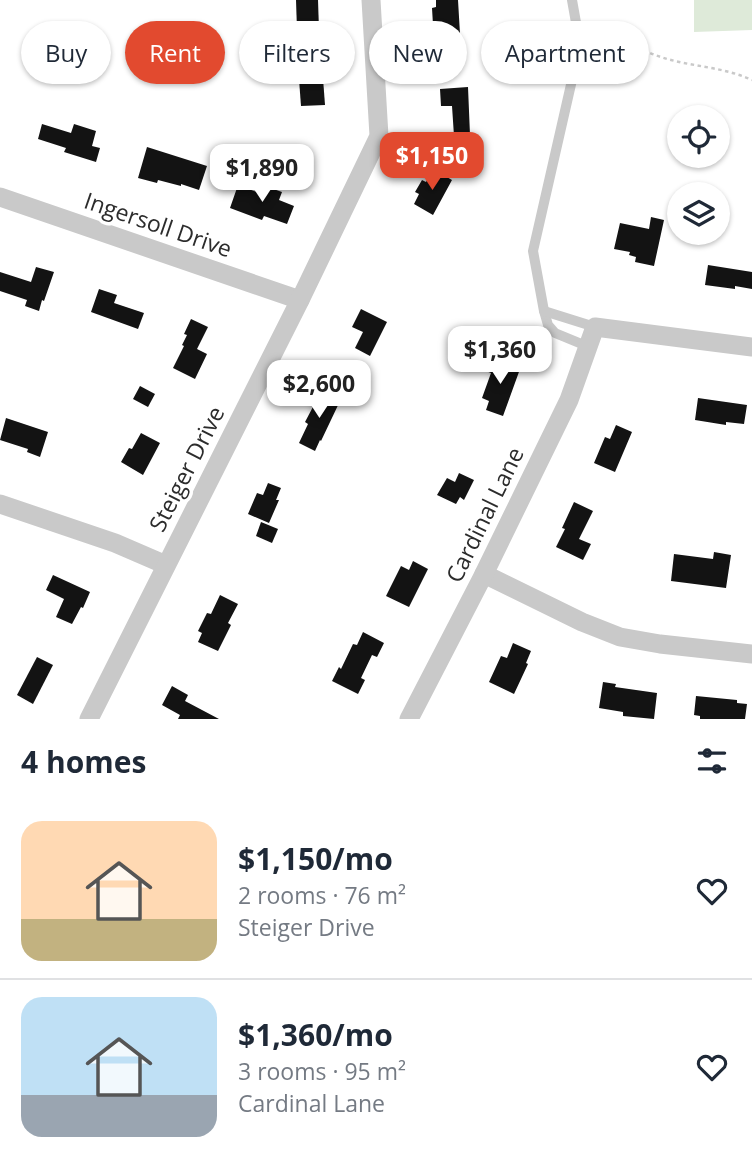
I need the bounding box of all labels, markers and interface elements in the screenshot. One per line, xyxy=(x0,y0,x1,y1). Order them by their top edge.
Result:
chip: Buy xyxy=(21,21,111,84)
chip: Rent xyxy=(125,21,225,84)
chip: Filters xyxy=(239,21,355,84)
chip: New xyxy=(369,21,467,84)
chip: Apartment xyxy=(481,21,649,84)
map controls xyxy=(667,105,730,245)
button: locate xyxy=(667,105,730,168)
pin: $1,150 xyxy=(375,132,489,192)
text: $1,150 xyxy=(396,139,468,171)
pin: $1,890 xyxy=(205,144,319,204)
text: $1,890 xyxy=(226,151,298,183)
button: layers xyxy=(667,182,730,245)
street label: Ingersoll Drive xyxy=(80,184,236,264)
pin: $1,360 xyxy=(443,326,557,386)
text: $1,360 xyxy=(464,333,536,365)
pin: $2,600 xyxy=(262,360,376,420)
text: $2,600 xyxy=(283,367,355,399)
street label: Steiger Drive xyxy=(141,400,231,537)
street label: Cardinal Lane xyxy=(437,441,531,588)
text: 4 homes xyxy=(21,741,146,782)
icon: filters xyxy=(693,742,731,780)
text: $1,150/mo xyxy=(238,838,393,879)
icon: home xyxy=(77,849,161,933)
icon: heart xyxy=(693,872,731,910)
text: 2 rooms · 76 m² xyxy=(238,879,406,911)
text: Steiger Drive xyxy=(238,911,375,943)
text: $1,360/mo xyxy=(238,1014,393,1055)
icon: home xyxy=(77,1025,161,1109)
icon: heart xyxy=(693,1048,731,1086)
text: 3 rooms · 95 m² xyxy=(238,1055,406,1087)
text: Cardinal Lane xyxy=(238,1087,385,1119)

